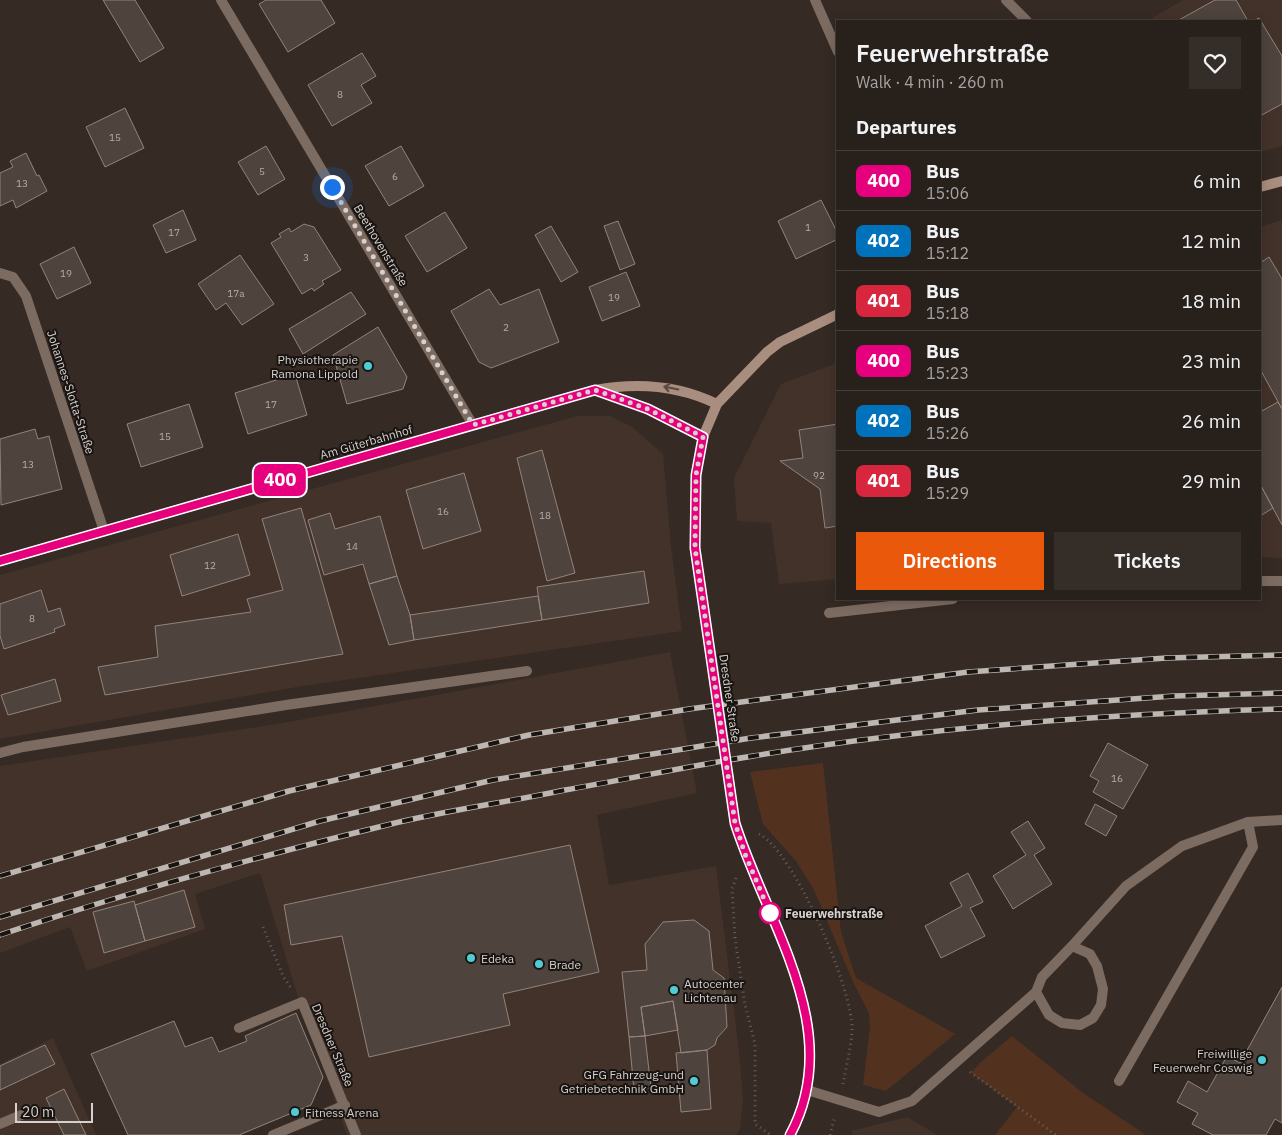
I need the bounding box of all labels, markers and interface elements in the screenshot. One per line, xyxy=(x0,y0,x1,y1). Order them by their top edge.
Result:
text: Feuerwehrstraße xyxy=(856,37,1049,69)
button: heart xyxy=(1189,37,1241,89)
text: Walk · 4 min · 260 m xyxy=(856,72,1004,92)
house number: 8 xyxy=(337,88,343,101)
text: Departures xyxy=(856,115,956,139)
house number: 15 xyxy=(109,131,121,144)
text: Bus xyxy=(926,159,960,183)
house number: 5 xyxy=(259,165,265,178)
text: 400 xyxy=(867,169,900,192)
text: 6 min xyxy=(1193,169,1241,193)
house number: 6 xyxy=(392,170,398,183)
your location xyxy=(320,175,345,200)
house number: 13 xyxy=(16,177,28,190)
text: 15:06 xyxy=(926,183,969,203)
street label: Beethovenstraße xyxy=(351,201,412,289)
text: Bus xyxy=(926,219,960,243)
house number: 1 xyxy=(805,221,811,234)
house number: 17 xyxy=(168,226,180,239)
text: 402 xyxy=(867,229,900,252)
text: 12 min xyxy=(1182,229,1241,253)
text: 15:12 xyxy=(926,243,969,263)
house number: 3 xyxy=(303,251,309,264)
house number: 19 xyxy=(60,267,72,280)
text: Bus xyxy=(926,279,960,303)
house number: 17a xyxy=(227,287,245,300)
text: 401 xyxy=(867,289,900,312)
text: 18 min xyxy=(1182,289,1241,313)
house number: 19 xyxy=(608,291,620,304)
text: 15:18 xyxy=(926,303,969,323)
house number: 2 xyxy=(503,321,509,334)
street label: Johannes-Slotta-Straße xyxy=(44,328,98,456)
text: Bus xyxy=(926,339,960,363)
text: 400 xyxy=(867,349,900,372)
text: 23 min xyxy=(1182,349,1241,373)
place label: Physiotherapie Ramona Lippold xyxy=(271,352,358,381)
marker: Physiotherapie Ramona Lippold xyxy=(362,360,374,372)
text: 15:23 xyxy=(926,363,969,383)
one-way arrow xyxy=(664,383,680,392)
house number: 17 xyxy=(265,398,277,411)
text: Bus xyxy=(926,399,960,423)
text: 402 xyxy=(867,409,900,432)
text: 26 min xyxy=(1182,409,1241,433)
street label: Am Güterbahnhof xyxy=(318,422,414,462)
text: 15:26 xyxy=(926,423,969,443)
house number: 15 xyxy=(159,430,171,443)
house number: 13 xyxy=(22,458,34,471)
text: Bus xyxy=(926,459,960,483)
line badge: 400 xyxy=(251,464,309,496)
text: 400 xyxy=(264,468,296,491)
house number: 92 xyxy=(813,469,825,482)
text: 401 xyxy=(867,469,900,492)
text: 29 min xyxy=(1182,469,1241,493)
text: 15:29 xyxy=(926,483,969,503)
house number: 16 xyxy=(437,505,449,518)
house number: 18 xyxy=(539,509,551,522)
button: Directions xyxy=(856,532,1044,590)
button: Tickets xyxy=(1054,532,1241,590)
house number: 14 xyxy=(346,540,358,553)
house number: 12 xyxy=(204,559,216,572)
house number: 8 xyxy=(29,612,35,625)
street label: Dresdner Straße xyxy=(716,653,744,743)
house number: 16 xyxy=(1111,772,1123,785)
marker: Feuerwehrstraße xyxy=(759,902,781,924)
place label: Feuerwehrstraße xyxy=(785,906,883,921)
place label: Edeka xyxy=(481,951,515,966)
marker: Edeka xyxy=(465,952,477,964)
place label: Brade xyxy=(549,957,582,972)
marker: Brade xyxy=(533,958,545,970)
place label: Autocenter Lichtenau xyxy=(684,976,745,1005)
marker: Autocenter Lichtenau xyxy=(668,984,680,996)
street label: Dresdner Straße xyxy=(309,1001,357,1089)
place label: Freiwillige Feuerwehr Coswig xyxy=(1153,1046,1253,1075)
marker: Freiwillige Feuerwehr Coswig xyxy=(1256,1054,1268,1066)
place label: GFG Fahrzeug-und Getriebetechnik GmbH xyxy=(560,1067,684,1096)
marker: GFG Fahrzeug-und Getriebetechnik GmbH xyxy=(688,1075,700,1087)
scale bar xyxy=(15,1100,92,1123)
text: 20 m xyxy=(22,1103,54,1121)
place label: Fitness Arena xyxy=(305,1105,379,1120)
marker: Fitness Arena xyxy=(289,1106,301,1118)

